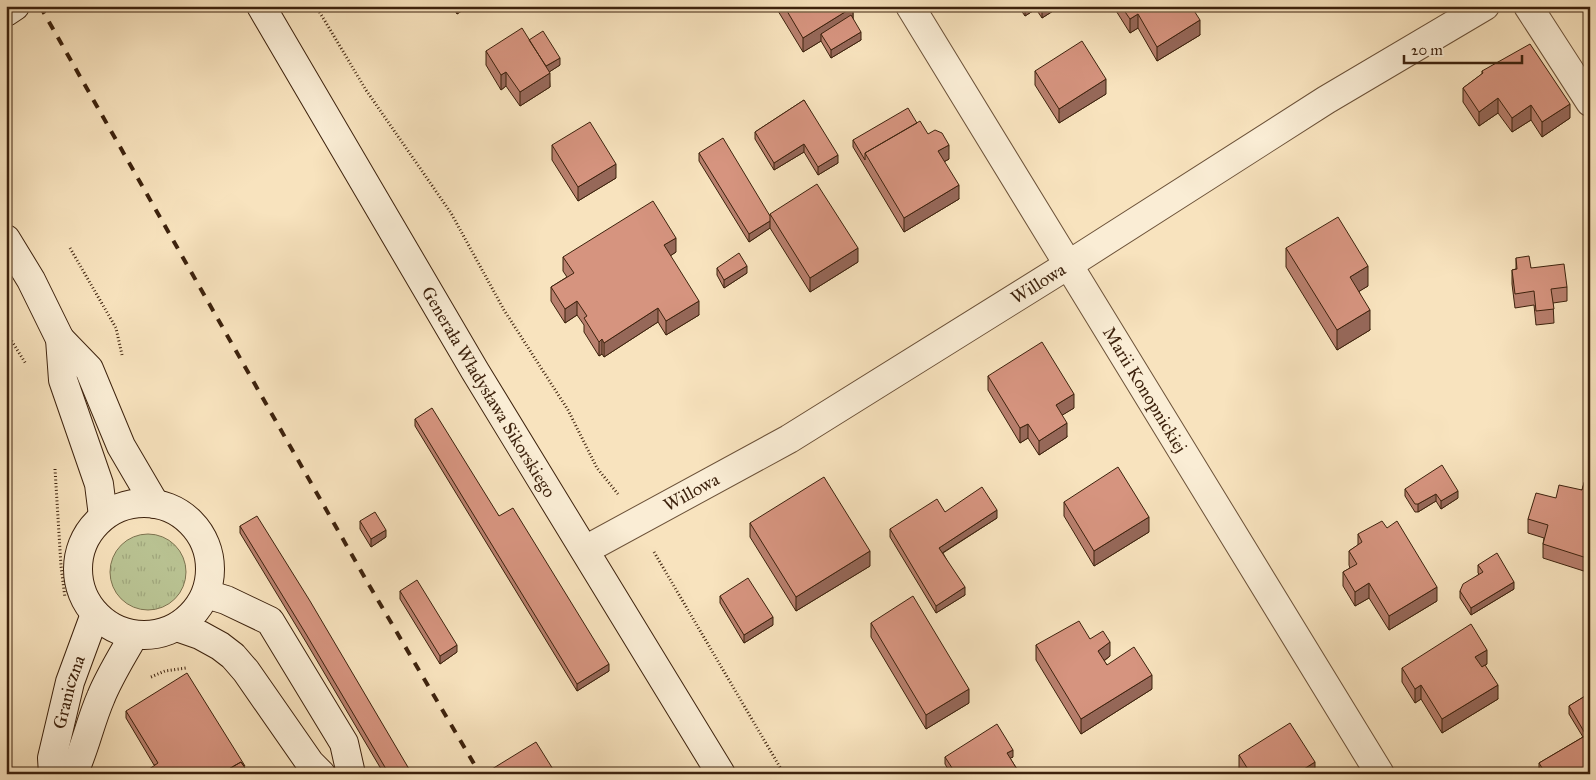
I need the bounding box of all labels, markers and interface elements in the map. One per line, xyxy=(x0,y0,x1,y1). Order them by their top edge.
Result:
scale bar xyxy=(1404,32,1521,64)
text: 20 m xyxy=(1411,41,1443,59)
street label: Willowa xyxy=(1007,258,1070,309)
street label: Generała Władysława Sikorskiego xyxy=(417,282,561,501)
street label: Marii Konopnickiej xyxy=(1098,323,1192,457)
street label: Willowa xyxy=(660,468,723,516)
street label: Graniczna xyxy=(48,652,90,731)

